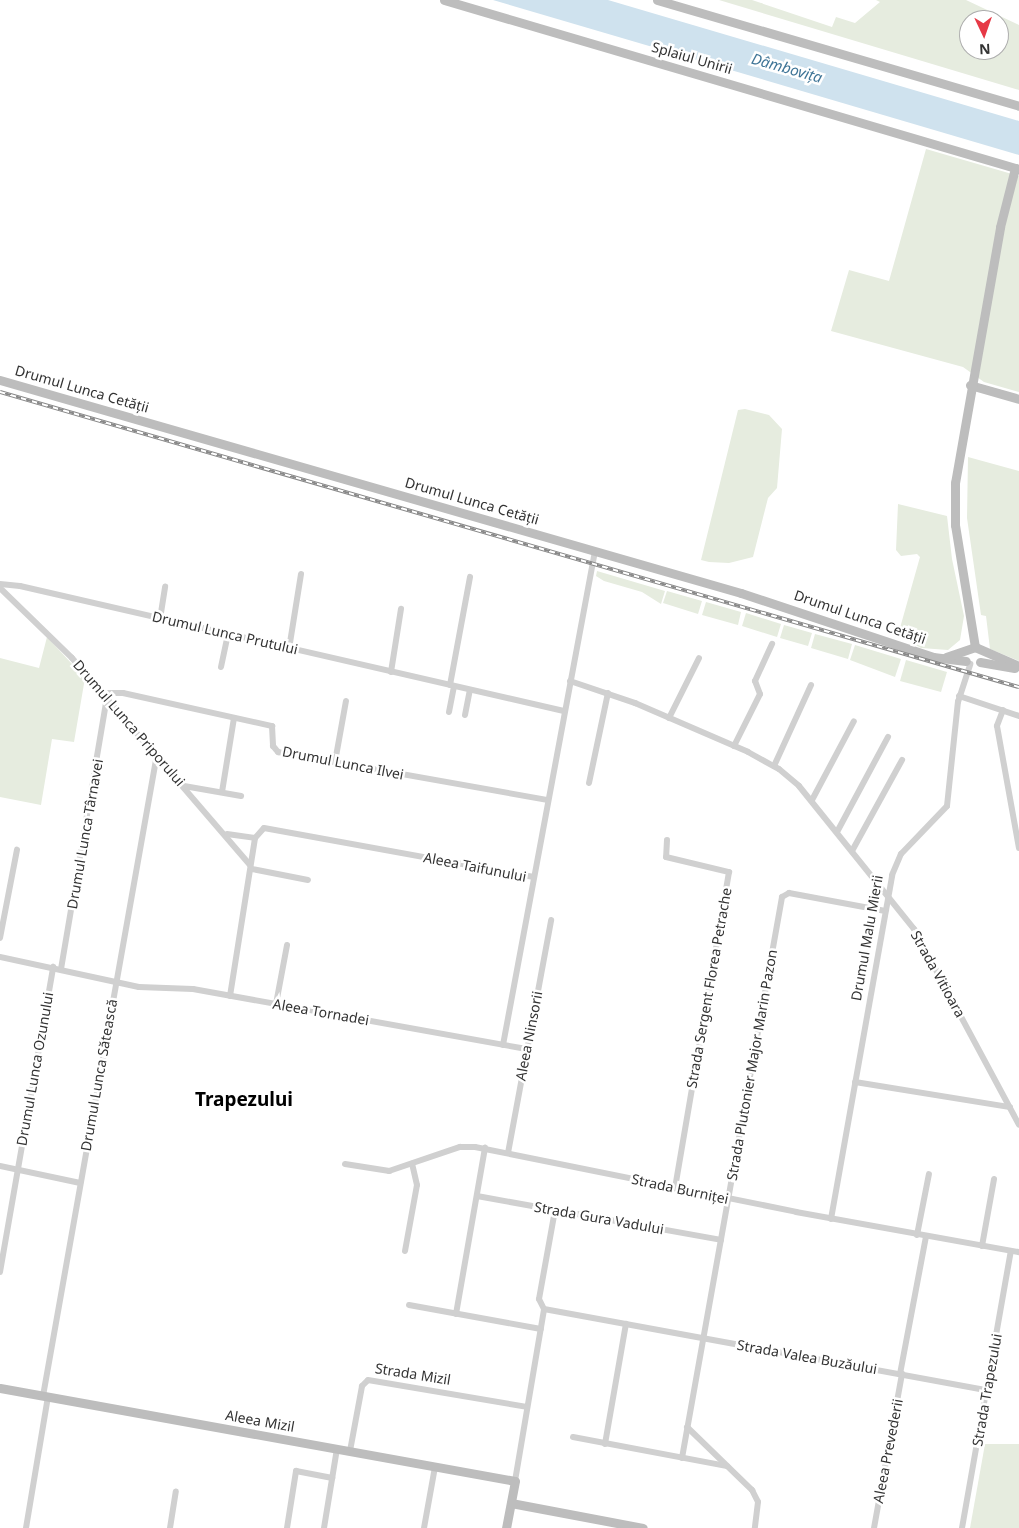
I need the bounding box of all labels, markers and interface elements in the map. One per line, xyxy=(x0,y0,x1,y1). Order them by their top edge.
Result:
north arrow xyxy=(959,10,1009,60)
street label: Splaiul Unirii xyxy=(650,39,734,77)
text: N xyxy=(979,40,991,59)
water label: Dâmbovița xyxy=(750,49,824,87)
street label: Drumul Lunca Cetății xyxy=(13,362,151,416)
street label: Drumul Lunca Cetății xyxy=(403,474,541,528)
street label: Drumul Lunca Cetății xyxy=(792,587,928,647)
street label: Drumul Lunca Prutului xyxy=(151,608,299,658)
street label: Drumul Lunca Priporului xyxy=(70,656,188,790)
street label: Drumul Lunca Ilvei xyxy=(281,743,405,783)
street label: Drumul Lunca Târnavei xyxy=(64,758,106,910)
street label: Aleea Taifunului xyxy=(422,849,528,885)
street label: Drumul Malu Mierii xyxy=(848,874,886,1002)
street label: Strada Sergent Florea Petrache xyxy=(683,886,735,1090)
street label: Strada Vitioara xyxy=(907,928,969,1020)
street label: Strada Plutonier Major Marin Pazon xyxy=(723,948,781,1182)
street label: Aleea Ninsorii xyxy=(512,990,546,1082)
street label: Drumul Lunca Ozunului xyxy=(13,991,57,1147)
street label: Aleea Tornadei xyxy=(272,995,370,1029)
street label: Drumul Lunca Sătească xyxy=(77,998,121,1152)
district label: Trapezului xyxy=(195,1089,293,1111)
street label: Strada Burniței xyxy=(630,1171,730,1207)
street label: Strada Gura Vadului xyxy=(533,1198,665,1238)
street label: Strada Trapezului xyxy=(969,1332,1005,1448)
street label: Strada Valea Buzăului xyxy=(736,1336,878,1378)
street label: Strada Mizil xyxy=(374,1360,452,1388)
street label: Aleea Prevederii xyxy=(870,1397,906,1505)
street label: Aleea Mizil xyxy=(224,1407,296,1435)

